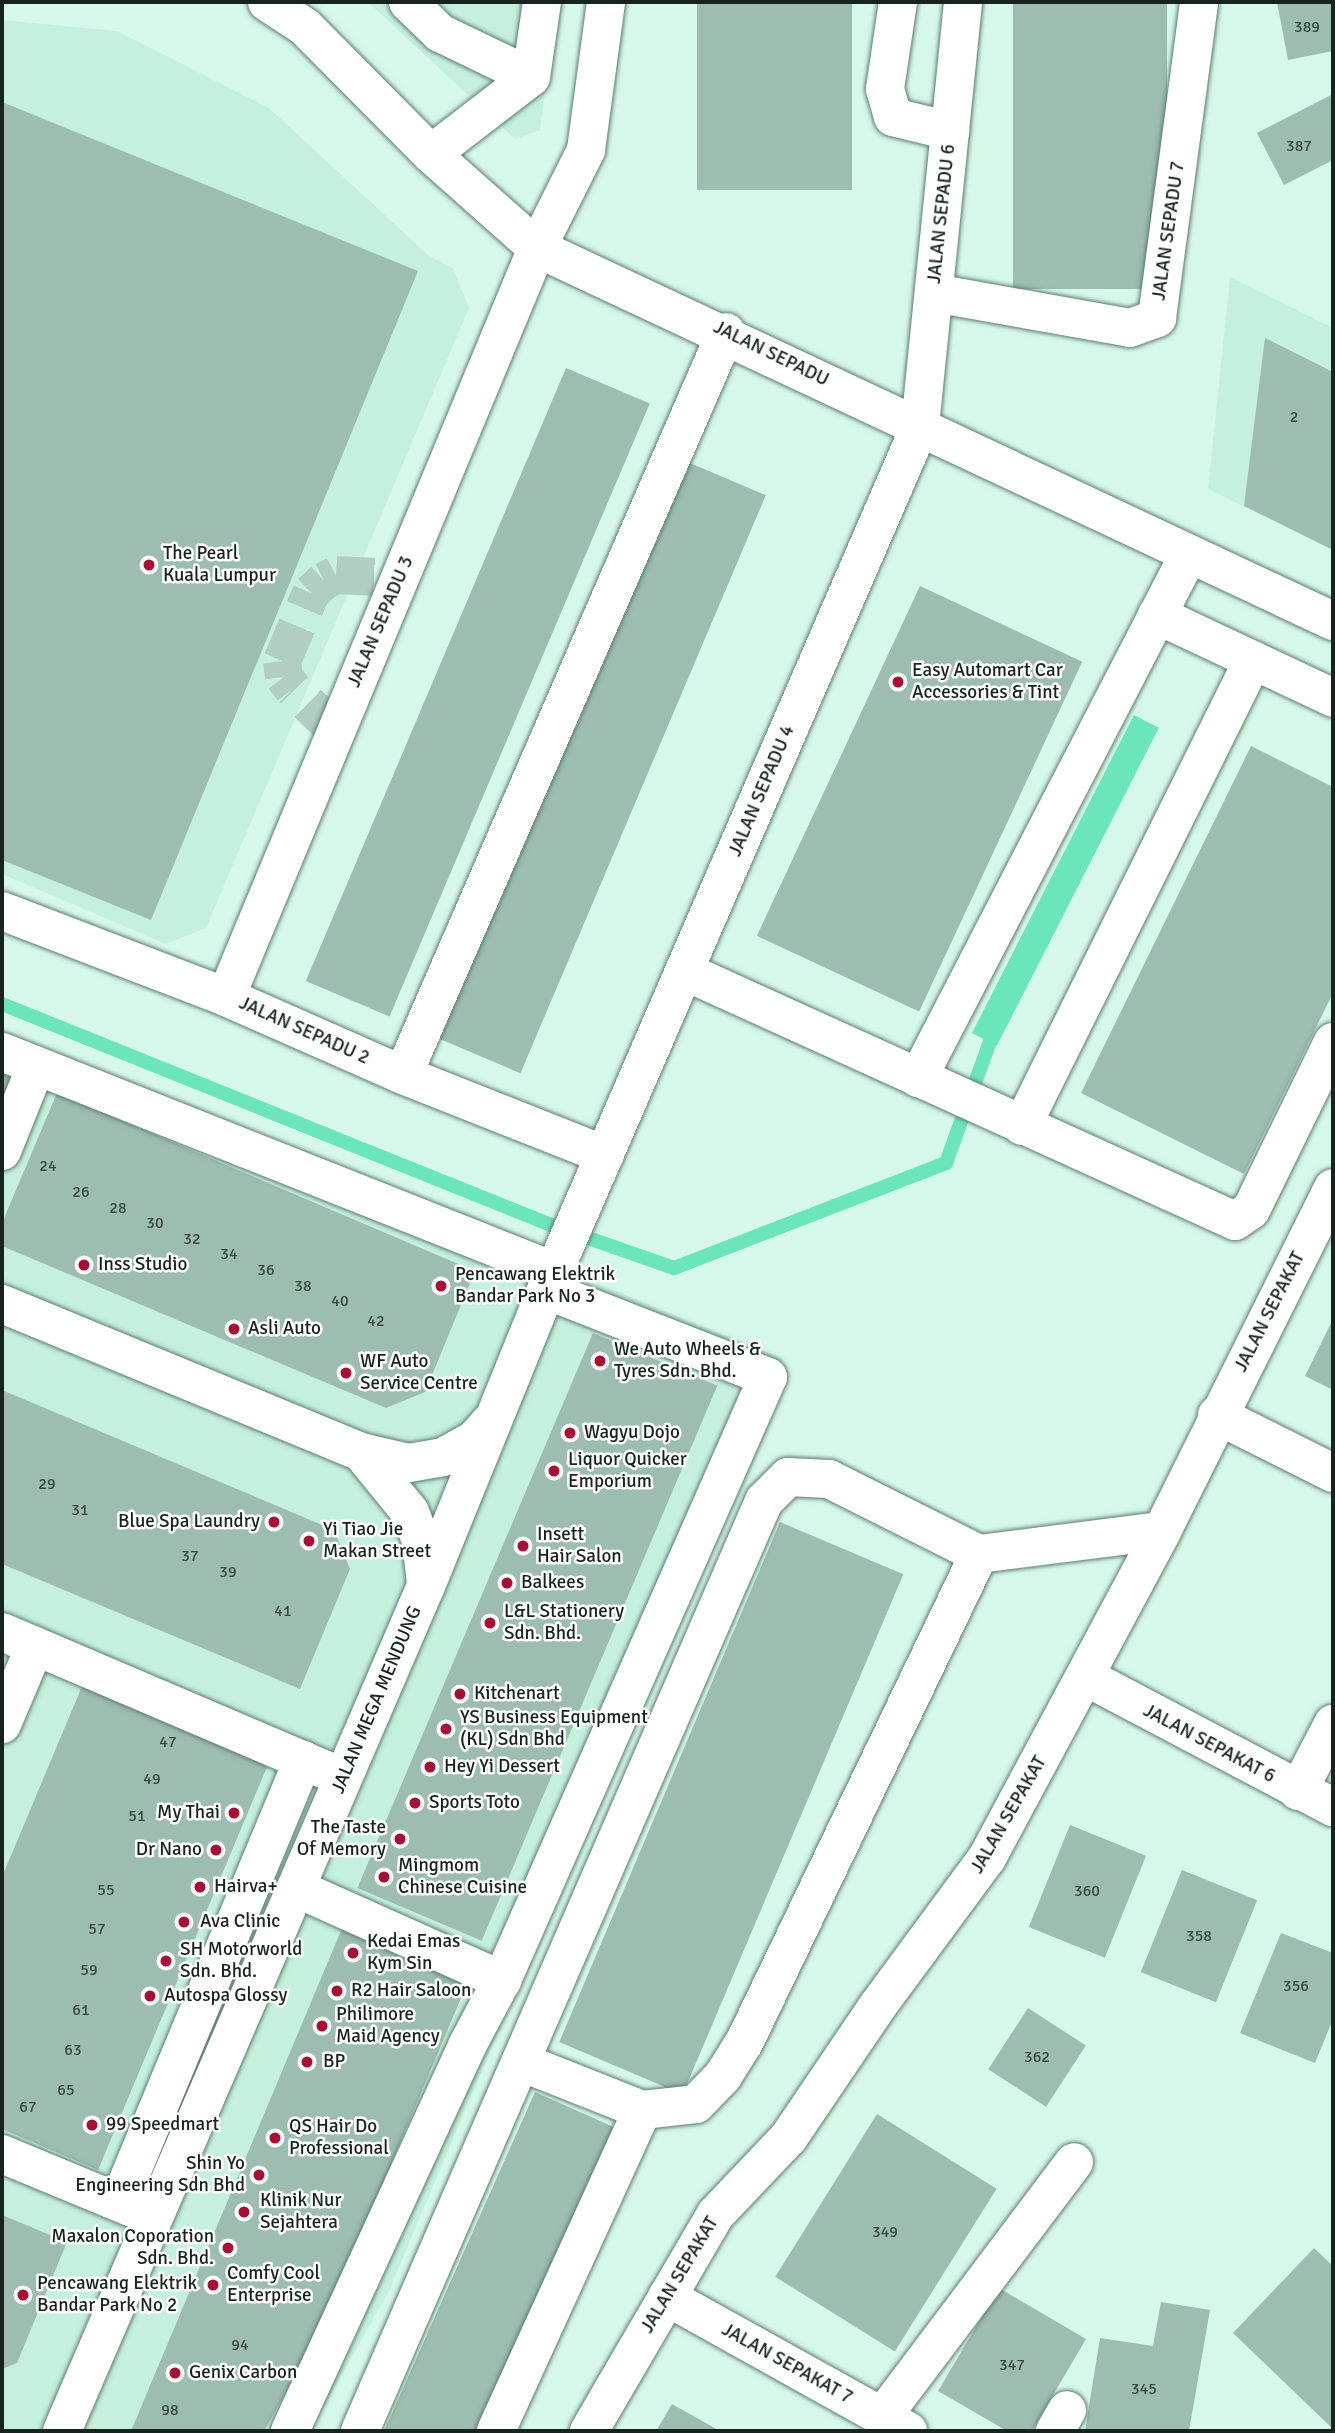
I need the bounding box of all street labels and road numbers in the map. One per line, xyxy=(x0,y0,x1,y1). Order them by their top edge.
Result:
street label: JALAN SEPADU 6 xyxy=(923,143,961,285)
street label: JALAN SEPADU 7 xyxy=(1148,160,1190,302)
street label: JALAN SEPADU xyxy=(709,316,833,392)
street label: JALAN SEPADU 3 xyxy=(343,553,419,691)
street label: JALAN SEPADU 4 xyxy=(724,722,800,860)
street label: JALAN SEPADU 2 xyxy=(235,992,373,1070)
street label: JALAN SEPAKAT xyxy=(1230,1248,1310,1376)
street label: JALAN MEGA MENDUNG xyxy=(327,1603,427,1797)
street label: JALAN SEPAKAT 6 xyxy=(1139,1700,1279,1788)
street label: JALAN SEPAKAT xyxy=(966,1752,1052,1878)
street label: JALAN SEPAKAT xyxy=(636,2213,724,2337)
street label: JALAN SEPAKAT 7 xyxy=(717,2319,857,2409)

